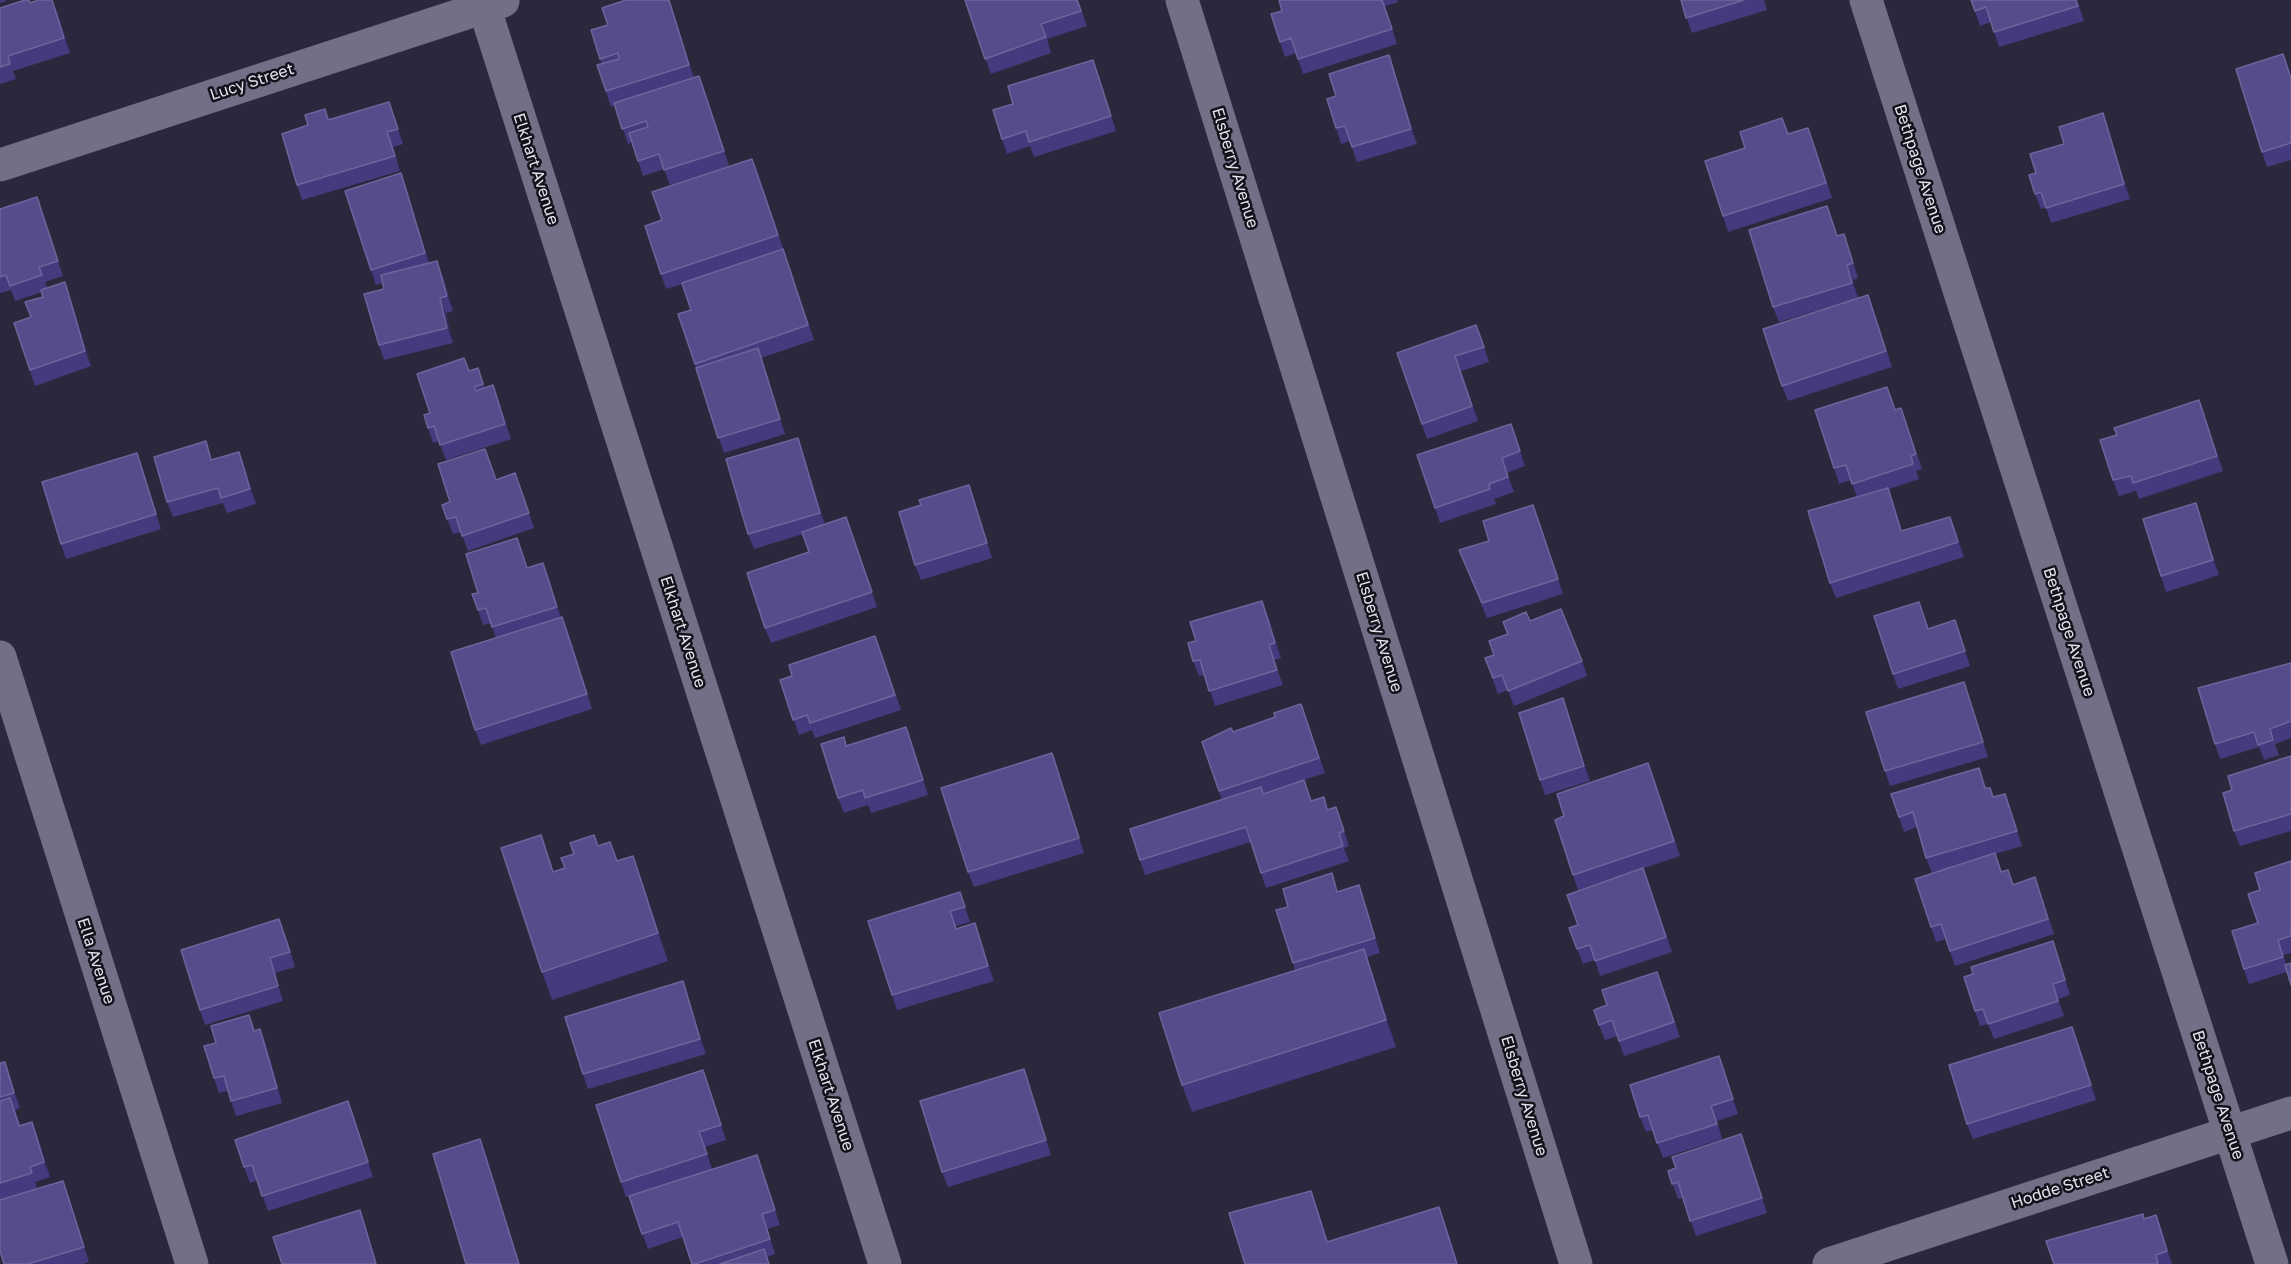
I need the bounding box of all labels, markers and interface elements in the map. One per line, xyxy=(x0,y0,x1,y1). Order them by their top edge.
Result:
street label: Lucy Street xyxy=(208,59,296,105)
street label: Bethpage Avenue xyxy=(1890,102,1950,236)
street label: Elsberry Avenue xyxy=(1208,105,1262,231)
street label: Elkhart Avenue xyxy=(509,111,563,227)
street label: Bethpage Avenue xyxy=(2039,565,2099,699)
street label: Elsberry Avenue xyxy=(1352,569,1406,695)
street label: Elkhart Avenue xyxy=(656,574,710,690)
street label: Ella Avenue xyxy=(73,915,119,1007)
street label: Bethpage Avenue xyxy=(2188,1028,2248,1162)
street label: Elsberry Avenue xyxy=(1497,1033,1551,1159)
street label: Elkhart Avenue xyxy=(804,1037,858,1153)
street label: Hodde Street xyxy=(2008,1163,2112,1213)

